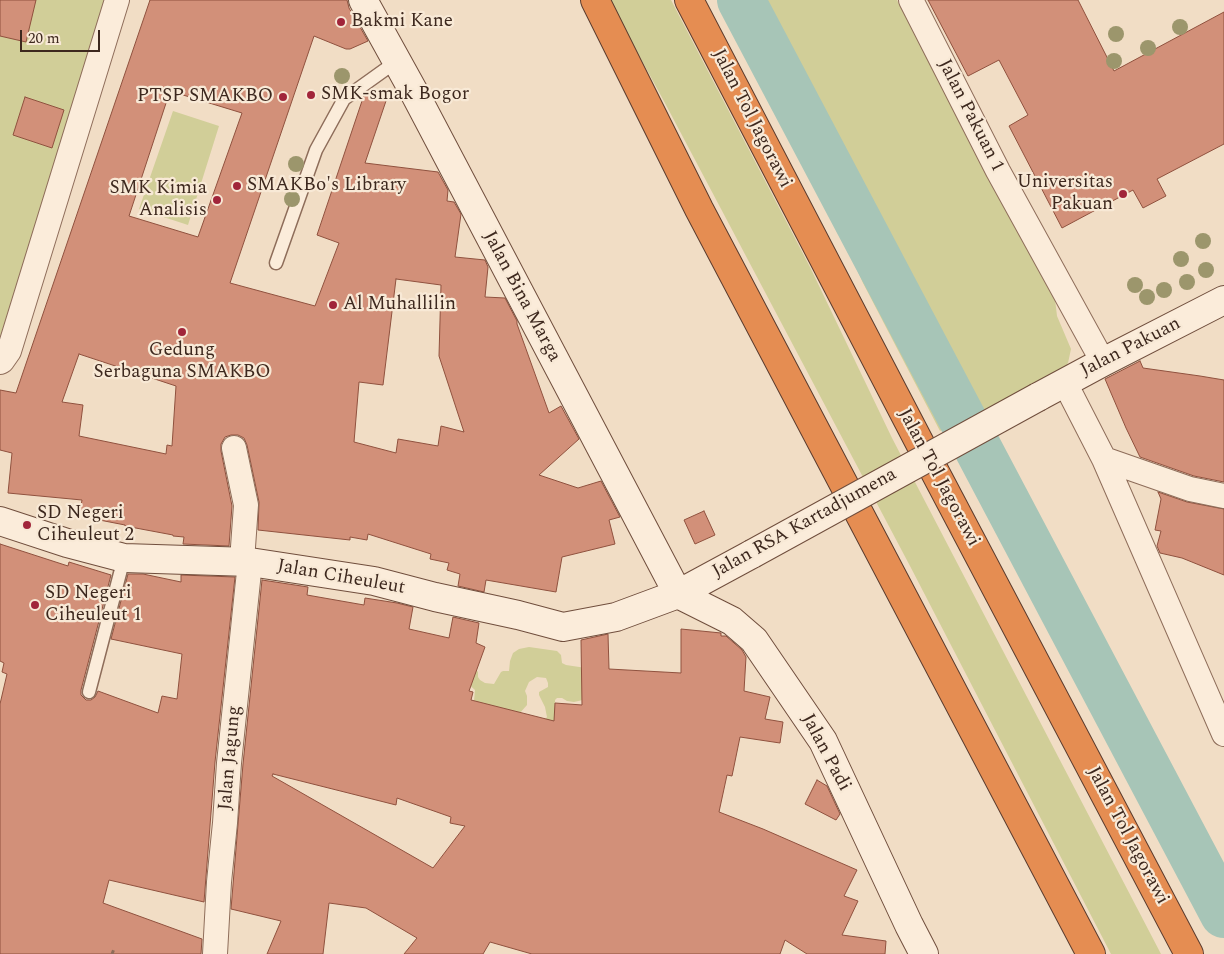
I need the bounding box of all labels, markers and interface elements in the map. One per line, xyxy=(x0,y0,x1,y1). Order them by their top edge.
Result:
place label: Bakmi Kane xyxy=(351,11,453,33)
marker: Bakmi Kane xyxy=(335,16,347,28)
scale bar xyxy=(22,20,102,52)
text: 20 m xyxy=(28,27,60,50)
street label: Jalan Tol Jagorawi xyxy=(706,46,796,192)
street label: Jalan Pakuan 1 xyxy=(932,56,1008,176)
place label: SMK-smak Bogor xyxy=(321,84,469,106)
place label: PTSP SMAKBO xyxy=(137,86,273,108)
marker: SMK-smak Bogor xyxy=(305,89,317,101)
marker: PTSP SMAKBO xyxy=(277,91,289,103)
place label: Universitas Pakuan xyxy=(1017,172,1113,216)
place label: SMAKBo's Library xyxy=(247,175,406,197)
place label: SMK Kimia Analisis xyxy=(109,178,207,222)
marker: SMAKBo's Library xyxy=(231,180,243,192)
marker: Universitas Pakuan xyxy=(1117,188,1129,200)
marker: SMK Kimia Analisis xyxy=(211,194,223,206)
street label: Jalan Bina Marga xyxy=(477,228,565,366)
place label: Al Muhallilin xyxy=(343,294,456,316)
marker: Al Muhallilin xyxy=(327,299,339,311)
street label: Jalan Pakuan xyxy=(1077,313,1185,383)
marker: Gedung Serbaguna SMAKBO xyxy=(176,326,188,338)
place label: Gedung Serbaguna SMAKBO xyxy=(93,340,271,384)
street label: Jalan Tol Jagorawi xyxy=(892,405,984,551)
street label: Jalan RSA Kartadjumena xyxy=(709,464,901,584)
place label: SD Negeri Ciheuleut 2 xyxy=(37,503,134,547)
marker: SD Negeri Ciheuleut 2 xyxy=(21,519,33,531)
street label: Jalan Ciheuleut xyxy=(275,556,407,600)
place label: SD Negeri Ciheuleut 1 xyxy=(45,583,142,627)
marker: SD Negeri Ciheuleut 1 xyxy=(29,599,41,611)
street label: Jalan Jagung xyxy=(215,705,247,811)
street label: Jalan Padi xyxy=(795,710,855,796)
street label: Jalan Tol Jagorawi xyxy=(1081,763,1173,909)

